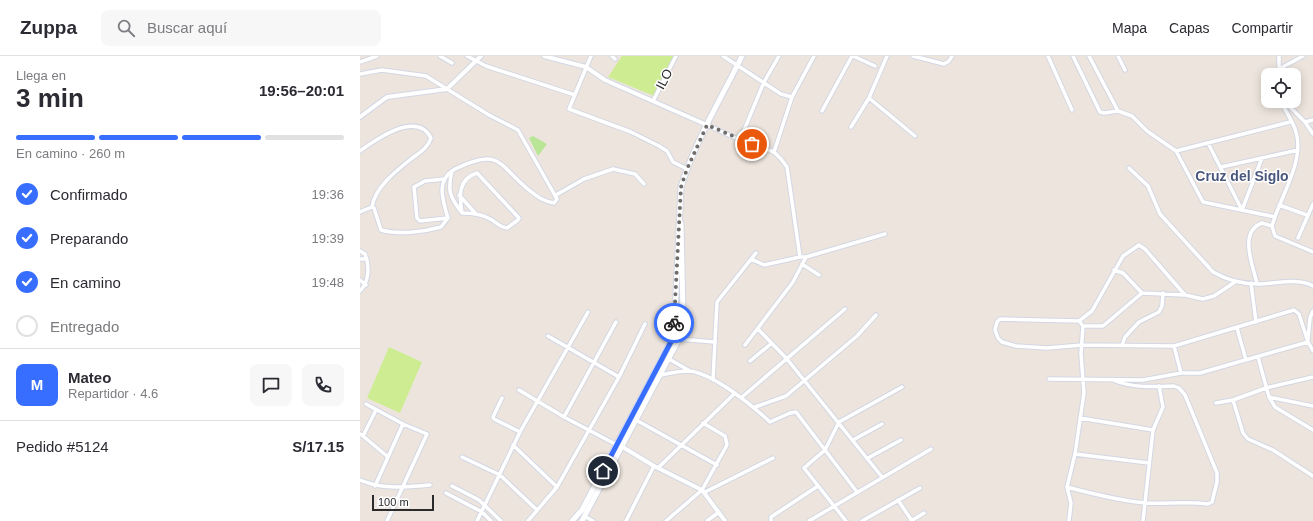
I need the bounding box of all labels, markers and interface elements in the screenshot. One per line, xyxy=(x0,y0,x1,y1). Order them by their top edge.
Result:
search box xyxy=(101,10,381,46)
text: Zuppa xyxy=(20,17,77,38)
icon: search xyxy=(115,17,137,39)
text: Buscar aquí xyxy=(147,19,227,36)
text: Mapa xyxy=(1112,20,1147,36)
text: Capas xyxy=(1169,20,1210,36)
text: Compartir xyxy=(1232,20,1293,36)
street label: ILO xyxy=(653,66,675,92)
text: Llega en xyxy=(16,68,66,83)
map controls xyxy=(1261,68,1301,108)
button: locate xyxy=(1261,68,1301,108)
text: 19:56–20:01 xyxy=(259,82,344,99)
text: 3 min xyxy=(16,83,84,113)
pin xyxy=(735,127,769,161)
icon: bag xyxy=(741,133,763,155)
text: En camino · 260 m xyxy=(16,146,125,161)
district label: Cruz del Siglo xyxy=(1195,168,1289,184)
icon: check xyxy=(16,183,38,205)
text: Confirmado xyxy=(50,186,128,203)
text: 19:36 xyxy=(311,187,344,202)
icon: check xyxy=(16,227,38,249)
text: Preparando xyxy=(50,230,128,247)
text: 19:39 xyxy=(311,231,344,246)
icon: check xyxy=(16,271,38,293)
text: En camino xyxy=(50,274,121,291)
text: 19:48 xyxy=(311,275,344,290)
courier xyxy=(654,303,694,343)
icon: bike xyxy=(663,312,685,334)
text: Entregado xyxy=(50,318,119,335)
button: chat xyxy=(250,364,292,406)
button: phone xyxy=(302,364,344,406)
text: Mateo xyxy=(68,369,111,386)
text: M xyxy=(31,376,43,393)
text: Repartidor · 4.6 xyxy=(68,386,158,401)
text: Pedido #5124 xyxy=(16,438,109,455)
text: S/17.15 xyxy=(292,438,344,455)
pin xyxy=(586,454,620,488)
icon: home xyxy=(592,460,614,482)
scale bar xyxy=(372,493,434,512)
text: 100 m xyxy=(378,496,409,508)

